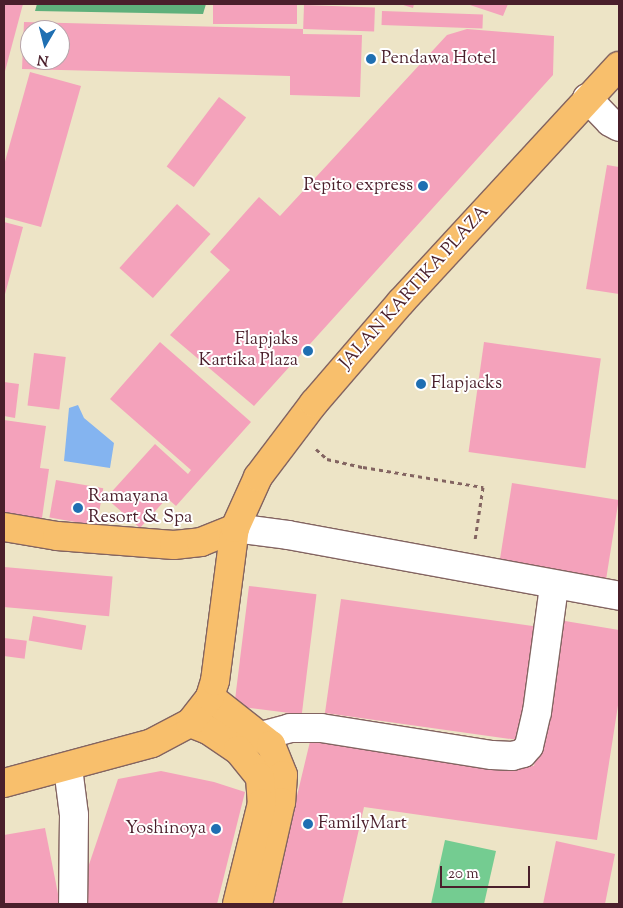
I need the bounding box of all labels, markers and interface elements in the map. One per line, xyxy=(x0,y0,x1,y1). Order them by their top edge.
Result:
north arrow xyxy=(20,20,70,70)
text: N xyxy=(36,48,50,70)
place label: Pendawa Hotel xyxy=(381,48,497,70)
marker: Pendawa Hotel xyxy=(365,53,377,65)
place label: Pepito express xyxy=(303,175,413,197)
marker: Pepito express xyxy=(417,180,429,192)
street label: JALAN KARTIKA PLAZA xyxy=(336,202,494,374)
place label: Flapjaks Kartika Plaza xyxy=(198,330,298,372)
marker: Flapjaks Kartika Plaza xyxy=(302,345,314,357)
place label: Flapjacks xyxy=(431,373,502,395)
marker: Flapjacks xyxy=(415,378,427,390)
place label: Ramayana Resort & Spa xyxy=(88,487,192,530)
marker: Ramayana Resort & Spa xyxy=(72,502,84,514)
place label: FamilyMart xyxy=(318,813,407,835)
place label: Yoshinoya xyxy=(125,818,206,840)
marker: FamilyMart xyxy=(302,818,314,830)
marker: Yoshinoya xyxy=(210,823,222,835)
scale bar xyxy=(443,856,533,888)
text: 20 m xyxy=(448,864,479,885)

